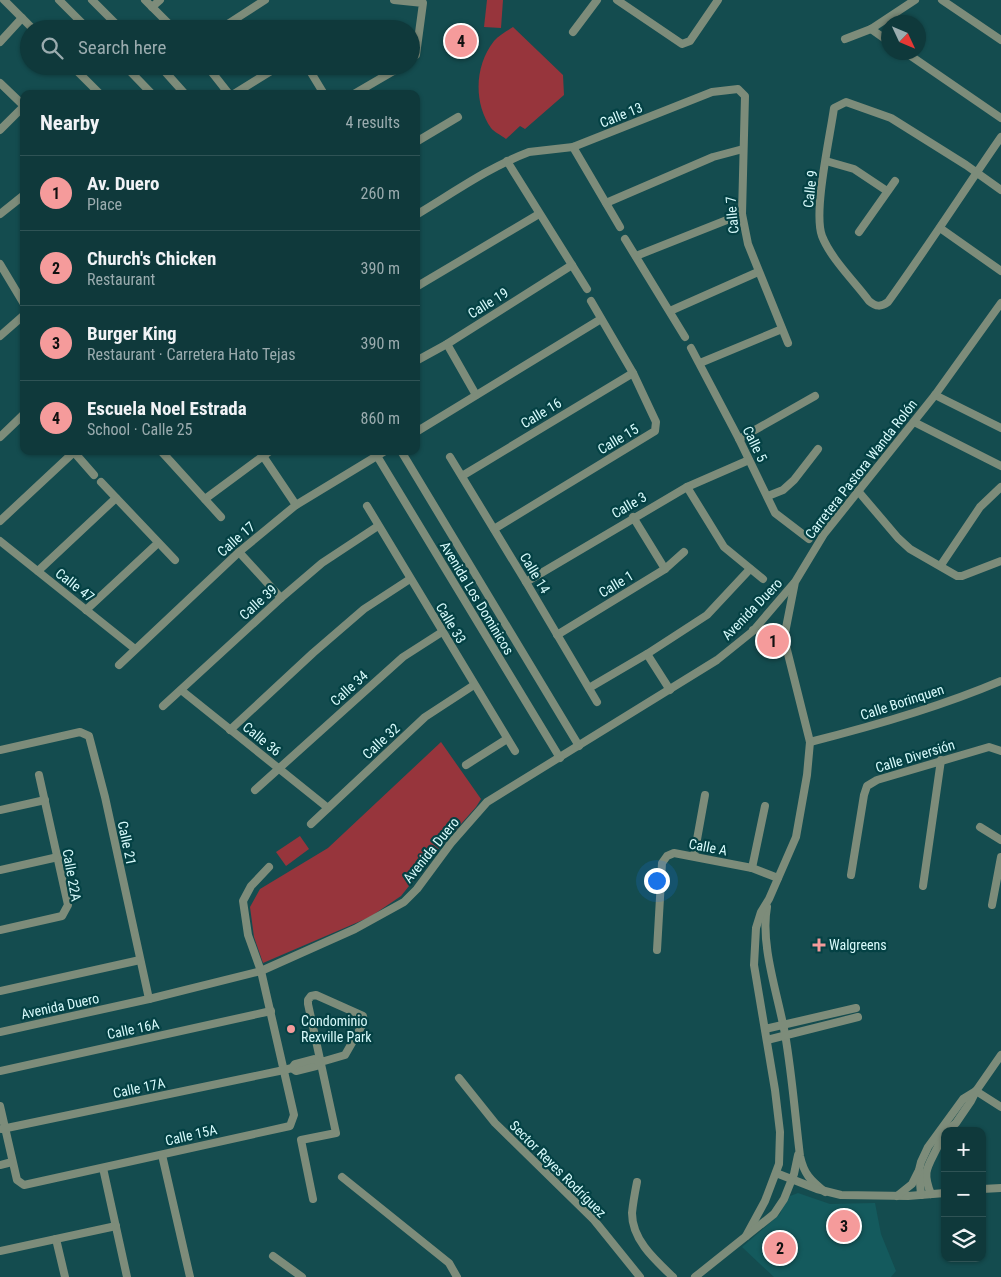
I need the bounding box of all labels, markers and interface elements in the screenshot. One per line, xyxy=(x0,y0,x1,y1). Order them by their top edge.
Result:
north arrow xyxy=(881,15,926,60)
search box xyxy=(20,20,420,75)
pin: 4 xyxy=(445,22,477,60)
icon: search xyxy=(38,34,66,62)
text: Search here xyxy=(78,36,166,59)
street label: Calle 13 xyxy=(597,99,645,131)
text: Nearby xyxy=(40,111,99,135)
text: 4 results xyxy=(345,113,400,132)
street label: Calle 9 xyxy=(800,169,820,209)
text: Av. Duero xyxy=(87,172,159,195)
text: 1 xyxy=(52,184,60,203)
text: 260 m xyxy=(361,184,400,203)
text: Place xyxy=(87,195,122,214)
street label: Calle 7 xyxy=(722,195,742,235)
text: Church's Chicken xyxy=(87,247,216,270)
text: 2 xyxy=(52,259,60,278)
text: 390 m xyxy=(361,259,400,278)
text: Restaurant xyxy=(87,270,155,289)
street label: Calle 19 xyxy=(465,284,511,322)
text: Burger King xyxy=(87,322,177,345)
text: 3 xyxy=(52,334,60,353)
text: 390 m xyxy=(361,334,400,353)
text: Restaurant · Carretera Hato Tejas xyxy=(87,345,296,364)
street label: Calle 16 xyxy=(518,395,564,431)
street label: Carretera Pastora Wanda Rolón xyxy=(802,396,920,542)
text: Escuela Noel Estrada xyxy=(87,397,247,420)
text: 4 xyxy=(52,409,60,428)
text: 860 m xyxy=(361,409,400,428)
text: School · Calle 25 xyxy=(87,420,192,439)
street label: Calle 15 xyxy=(595,421,641,457)
street label: Calle 5 xyxy=(740,424,771,465)
street label: Calle 3 xyxy=(609,489,649,521)
street label: Calle 17 xyxy=(214,518,258,560)
street label: Avenida Los Dominicos xyxy=(437,539,517,657)
street label: Calle 14 xyxy=(517,550,553,596)
street label: Calle 47 xyxy=(52,565,98,605)
street label: Calle 1 xyxy=(596,567,636,601)
street label: Avenida Duero xyxy=(719,575,785,643)
street label: Calle 39 xyxy=(236,581,280,623)
street label: Calle 33 xyxy=(433,600,469,646)
pin: 1 xyxy=(757,622,789,660)
street label: Calle 34 xyxy=(327,667,371,709)
street label: Calle Borinquen xyxy=(858,681,946,723)
street label: Calle 36 xyxy=(240,719,284,759)
street label: Calle 32 xyxy=(359,720,403,762)
street label: Calle Diversión xyxy=(873,736,957,776)
street label: Avenida Duero xyxy=(400,814,462,886)
street label: Calle 21 xyxy=(115,819,139,867)
street label: Calle A xyxy=(687,835,729,859)
street label: Calle 22A xyxy=(60,848,84,902)
your location xyxy=(644,868,670,894)
place label: Walgreens xyxy=(829,937,887,953)
marker: Walgreens xyxy=(813,939,825,951)
street label: Avenida Duero xyxy=(19,990,101,1022)
place label: Condominio Rexville Park xyxy=(301,1013,372,1045)
street label: Calle 16A xyxy=(106,1016,160,1042)
marker: Condominio Rexville Park xyxy=(285,1023,297,1035)
street label: Calle 17A xyxy=(112,1075,166,1101)
street label: Sector Reyes Rodríguez xyxy=(506,1117,610,1221)
street label: Calle 15A xyxy=(164,1121,218,1149)
map controls xyxy=(941,1127,986,1262)
button: + xyxy=(941,1127,986,1172)
button: − xyxy=(941,1172,986,1217)
pin: 3 xyxy=(828,1207,860,1245)
button: layers xyxy=(941,1217,986,1262)
pin: 2 xyxy=(764,1229,796,1267)

